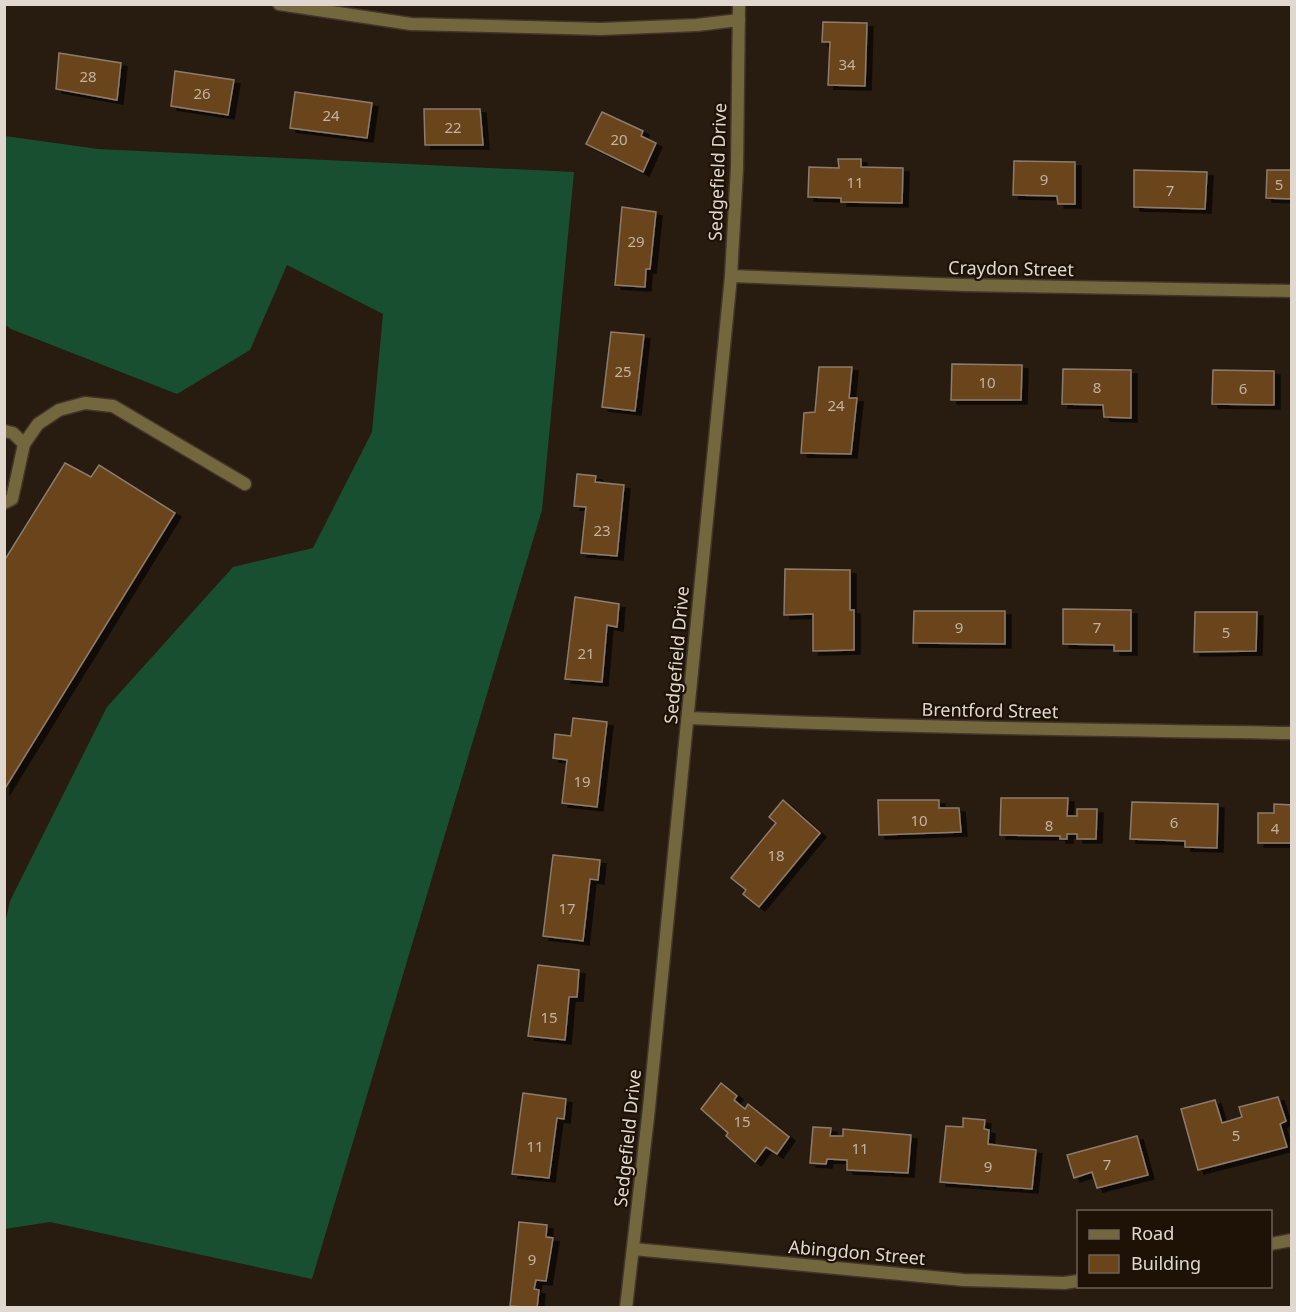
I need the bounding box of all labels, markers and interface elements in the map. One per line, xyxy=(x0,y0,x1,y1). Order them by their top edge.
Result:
house number: 34 xyxy=(838,54,856,74)
house number: 28 xyxy=(79,66,97,86)
house number: 26 xyxy=(193,83,211,103)
street label: Sedgefield Drive xyxy=(703,103,731,241)
house number: 24 xyxy=(322,105,340,125)
house number: 22 xyxy=(444,117,462,137)
house number: 20 xyxy=(610,129,628,149)
house number: 9 xyxy=(1040,169,1048,189)
house number: 11 xyxy=(846,172,864,192)
house number: 5 xyxy=(1275,174,1283,194)
house number: 7 xyxy=(1166,180,1174,200)
house number: 29 xyxy=(627,231,645,251)
street label: Craydon Street xyxy=(948,255,1075,281)
house number: 25 xyxy=(614,361,632,381)
house number: 10 xyxy=(978,372,996,392)
house number: 8 xyxy=(1093,377,1101,397)
house number: 6 xyxy=(1239,378,1247,398)
house number: 24 xyxy=(827,395,845,415)
house number: 23 xyxy=(593,520,611,540)
street label: Sedgefield Drive xyxy=(658,585,694,725)
house number: 9 xyxy=(955,617,963,637)
house number: 7 xyxy=(1093,617,1101,637)
house number: 5 xyxy=(1222,622,1230,642)
house number: 21 xyxy=(577,643,595,663)
street label: Brentford Street xyxy=(921,697,1059,723)
house number: 19 xyxy=(573,771,591,791)
house number: 10 xyxy=(910,810,928,830)
house number: 6 xyxy=(1170,812,1178,832)
house number: 8 xyxy=(1045,815,1053,835)
house number: 4 xyxy=(1271,818,1280,838)
house number: 18 xyxy=(767,845,785,865)
house number: 17 xyxy=(558,898,576,918)
house number: 15 xyxy=(540,1007,558,1027)
street label: Sedgefield Drive xyxy=(608,1068,646,1208)
house number: 15 xyxy=(733,1111,751,1131)
house number: 5 xyxy=(1232,1125,1240,1145)
house number: 11 xyxy=(526,1136,544,1156)
house number: 11 xyxy=(851,1138,869,1158)
house number: 7 xyxy=(1103,1154,1111,1174)
house number: 9 xyxy=(984,1156,992,1176)
legend xyxy=(1077,1210,1272,1288)
text: Road xyxy=(1131,1221,1174,1245)
street label: Abingdon Street xyxy=(787,1234,927,1270)
house number: 9 xyxy=(528,1249,536,1269)
text: Building xyxy=(1131,1251,1201,1275)

